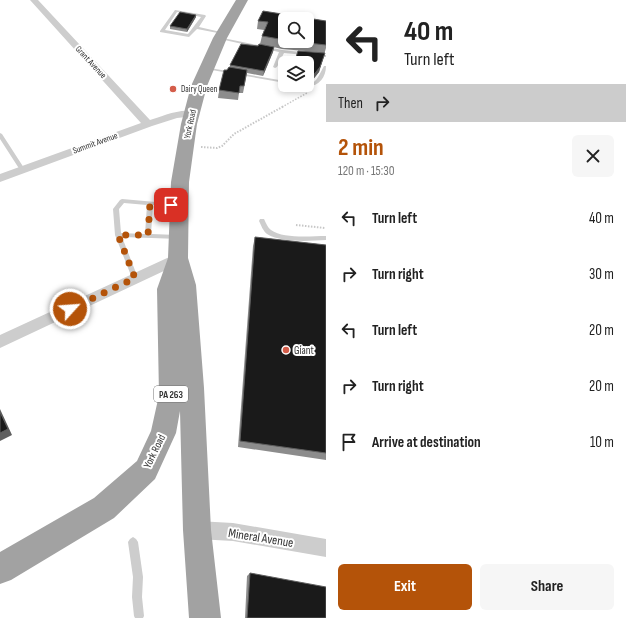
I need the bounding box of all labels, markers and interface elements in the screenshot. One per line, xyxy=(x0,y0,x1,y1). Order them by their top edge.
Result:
map controls xyxy=(278,12,314,92)
button: search xyxy=(278,12,314,48)
text: 40 m xyxy=(404,15,453,48)
icon: left xyxy=(338,16,390,68)
street label: Grant Avenue xyxy=(73,44,109,81)
text: Turn left xyxy=(404,49,455,70)
button: layers xyxy=(278,56,314,92)
marker: Dairy Queen xyxy=(168,84,178,94)
place label: Dairy Queen xyxy=(181,84,217,95)
icon: right xyxy=(371,92,393,114)
text: Then xyxy=(338,94,363,113)
street label: York Road xyxy=(182,108,199,140)
street label: Summit Avenue xyxy=(71,130,120,157)
text: 2 min xyxy=(338,133,384,162)
button: close xyxy=(572,135,614,177)
text: 120 m · 15:30 xyxy=(338,163,394,179)
pin xyxy=(154,188,188,222)
icon: arrive xyxy=(160,194,182,216)
icon: left xyxy=(338,207,360,229)
text: Turn left xyxy=(372,209,417,228)
text: 40 m xyxy=(589,209,614,228)
icon: right xyxy=(338,263,360,285)
text: Turn right xyxy=(372,265,424,284)
text: 30 m xyxy=(589,265,614,284)
position arrow xyxy=(49,288,91,330)
icon: left xyxy=(338,319,360,341)
text: Turn left xyxy=(372,321,417,340)
text: 20 m xyxy=(589,321,614,340)
place label: Giant xyxy=(294,344,315,357)
marker: Giant xyxy=(281,345,291,355)
icon: right xyxy=(338,375,360,397)
text: Turn right xyxy=(372,377,424,396)
text: 20 m xyxy=(589,377,614,396)
road number: PA 263 xyxy=(154,386,188,402)
icon: arrive xyxy=(338,431,360,453)
street label: York Road xyxy=(141,432,168,470)
text: Arrive at destination xyxy=(372,433,481,452)
text: 10 m xyxy=(590,433,614,452)
street label: Mineral Avenue xyxy=(227,525,295,551)
button: Exit xyxy=(338,564,472,610)
button: Share xyxy=(480,564,614,610)

